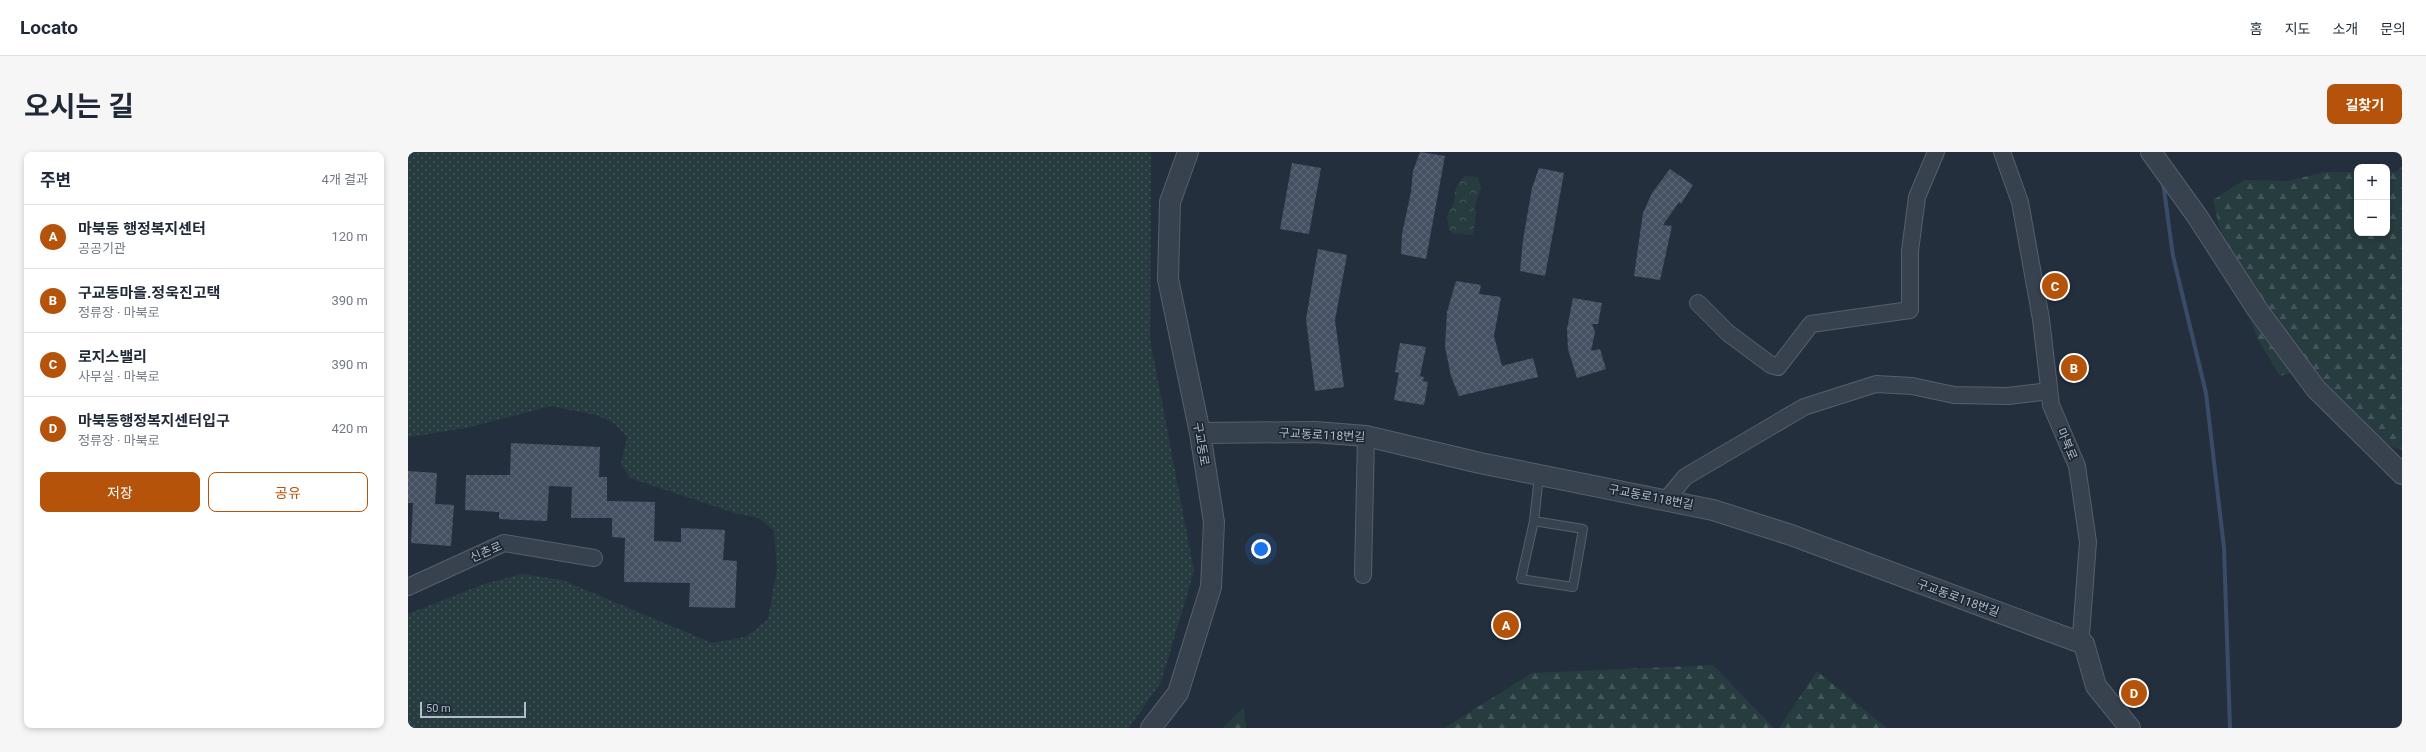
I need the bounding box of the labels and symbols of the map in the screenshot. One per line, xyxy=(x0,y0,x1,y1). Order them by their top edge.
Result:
pin: C xyxy=(2042,271,2068,301)
pin: B xyxy=(2061,353,2087,383)
street label: 구교동로 xyxy=(1190,421,1212,467)
street label: 구교동로118번길 xyxy=(1278,426,1366,444)
street label: 마북로 xyxy=(2054,426,2080,462)
street label: 구교동로118번길 xyxy=(1607,482,1695,512)
street label: 신촌로 xyxy=(468,539,504,565)
your location xyxy=(1251,539,1271,559)
street label: 구교동로118번길 xyxy=(1915,577,2001,619)
pin: A xyxy=(1493,610,1519,640)
pin: D xyxy=(2121,678,2147,708)
scale bar xyxy=(420,700,526,719)

